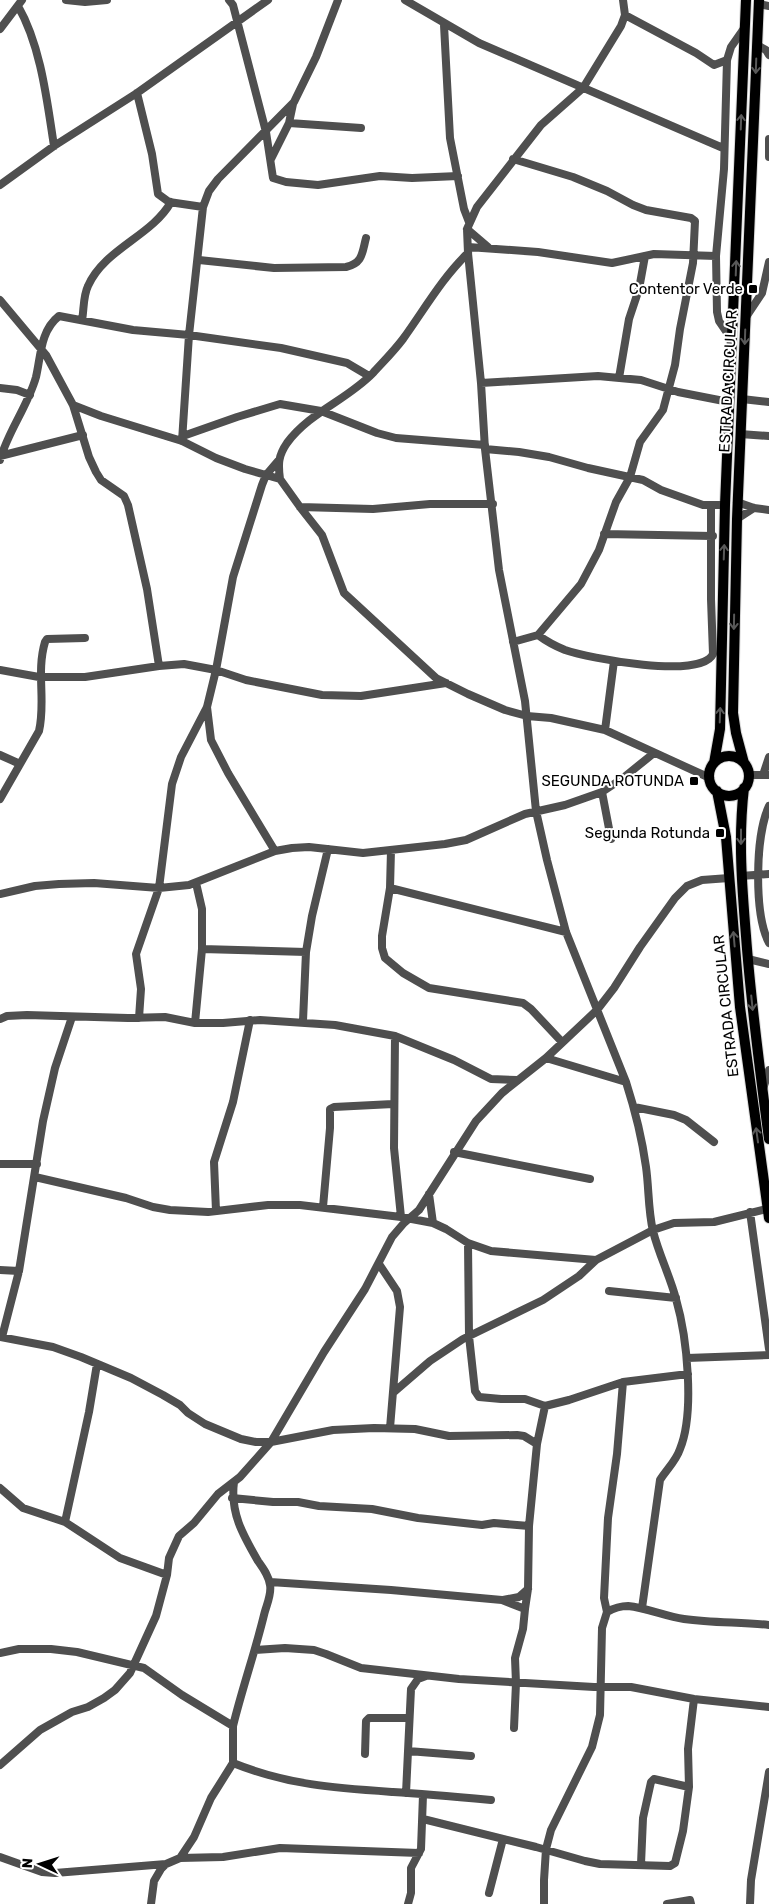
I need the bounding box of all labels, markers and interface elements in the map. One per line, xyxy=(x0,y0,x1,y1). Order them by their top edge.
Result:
one-way arrow xyxy=(751,58,761,74)
one-way arrow xyxy=(737,114,746,130)
one-way arrow xyxy=(731,260,741,276)
place label: Contentor Verde xyxy=(629,280,743,298)
marker: Contentor Verde xyxy=(747,283,759,295)
street label: ESTRADA CIRCULAR xyxy=(715,309,741,453)
one-way arrow xyxy=(740,329,749,345)
one-way arrow xyxy=(719,545,729,561)
one-way arrow xyxy=(729,614,739,630)
one-way arrow xyxy=(716,707,725,723)
place label: SEGUNDA ROTUNDA xyxy=(541,772,684,790)
marker: SEGUNDA ROTUNDA xyxy=(688,775,700,787)
place label: Segunda Rotunda xyxy=(585,824,710,842)
marker: Segunda Rotunda xyxy=(714,827,726,839)
one-way arrow xyxy=(736,828,746,844)
one-way arrow xyxy=(729,931,739,947)
street label: ESTRADA CIRCULAR xyxy=(710,934,742,1078)
one-way arrow xyxy=(747,995,757,1011)
one-way arrow xyxy=(751,1127,761,1143)
north arrow xyxy=(15,1839,65,1889)
text: N xyxy=(19,1858,36,1869)

